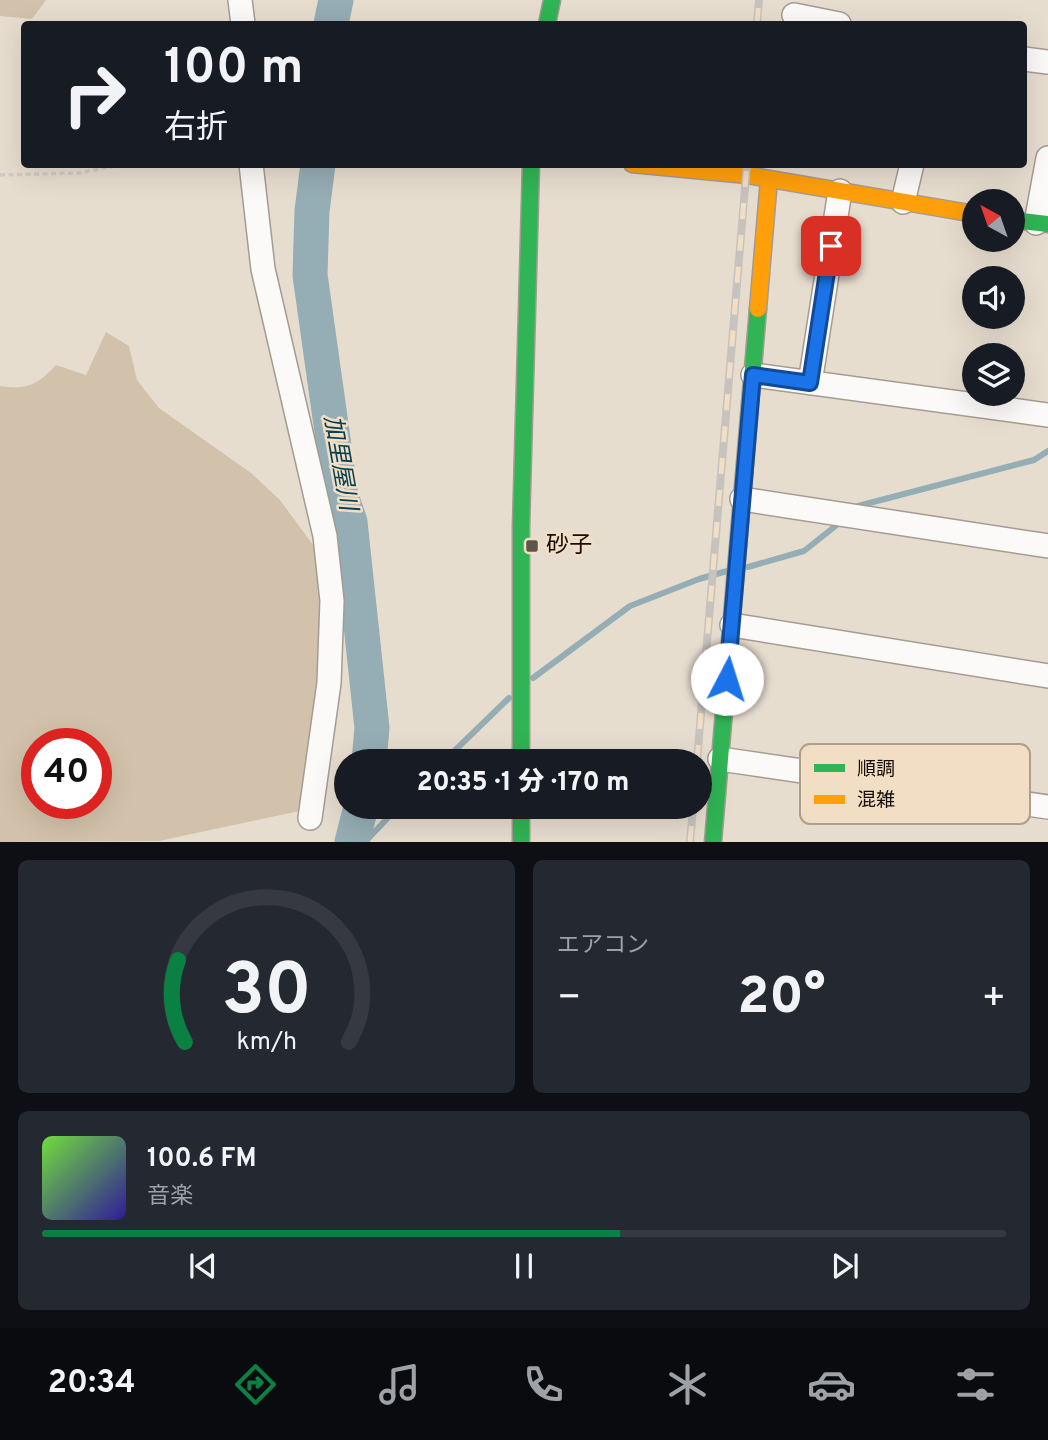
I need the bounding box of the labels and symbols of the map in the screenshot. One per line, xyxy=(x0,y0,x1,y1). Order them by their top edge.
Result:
north arrow xyxy=(962,189,1026,252)
pin xyxy=(801,216,861,276)
water label: 加里屋川 xyxy=(316,413,363,516)
place label: 砂子 xyxy=(546,532,592,561)
marker: 砂子 xyxy=(524,538,540,554)
position arrow xyxy=(690,642,764,716)
speed limit sign: 40 xyxy=(21,728,112,819)
legend xyxy=(800,744,1030,824)
text: 順調 xyxy=(857,758,895,782)
text: 混雑 xyxy=(857,789,895,813)

